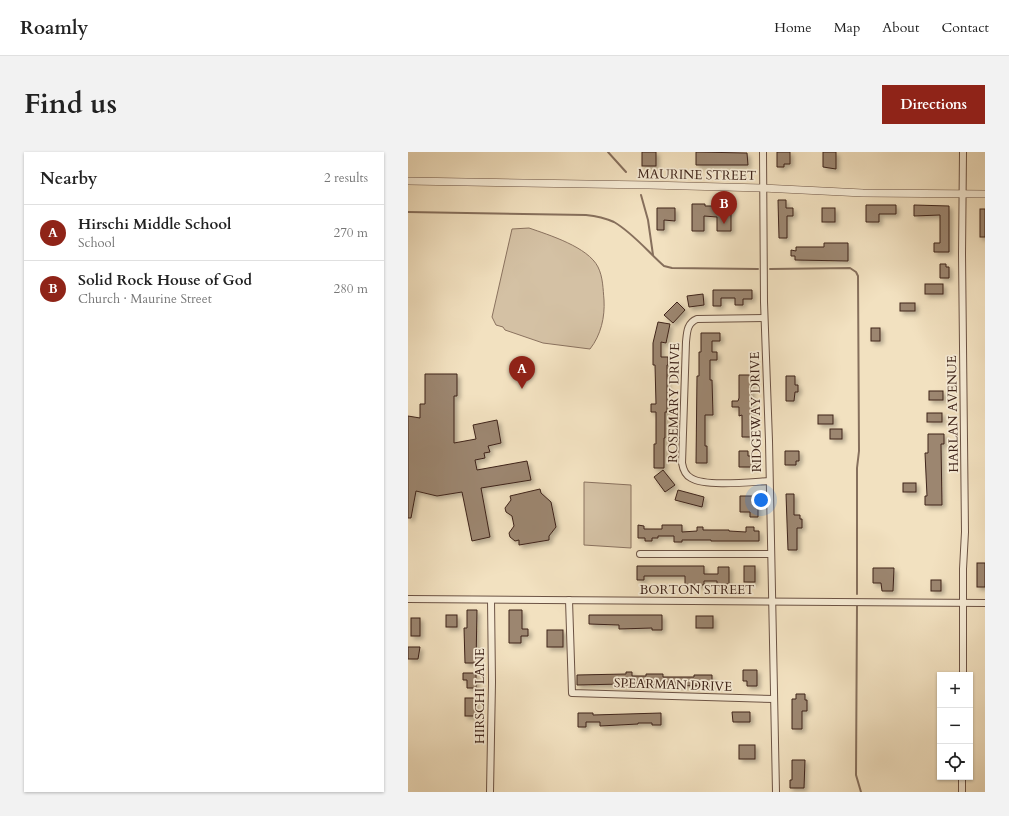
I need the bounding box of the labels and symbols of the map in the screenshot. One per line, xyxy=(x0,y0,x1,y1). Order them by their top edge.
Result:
street label: MAURINE STREET xyxy=(637,165,757,185)
pin: B xyxy=(711,191,737,224)
street label: ROSEMARY DRIVE xyxy=(664,343,684,463)
street label: RIDGEWAY DRIVE xyxy=(746,352,766,472)
street label: HARLAN AVENUE xyxy=(943,355,963,473)
pin: A xyxy=(509,356,535,389)
your location xyxy=(751,490,771,510)
street label: BORTON STREET xyxy=(639,581,755,599)
street label: HIRSCHI LANE xyxy=(471,648,489,744)
street label: SPEARMAN DRIVE xyxy=(614,674,732,696)

